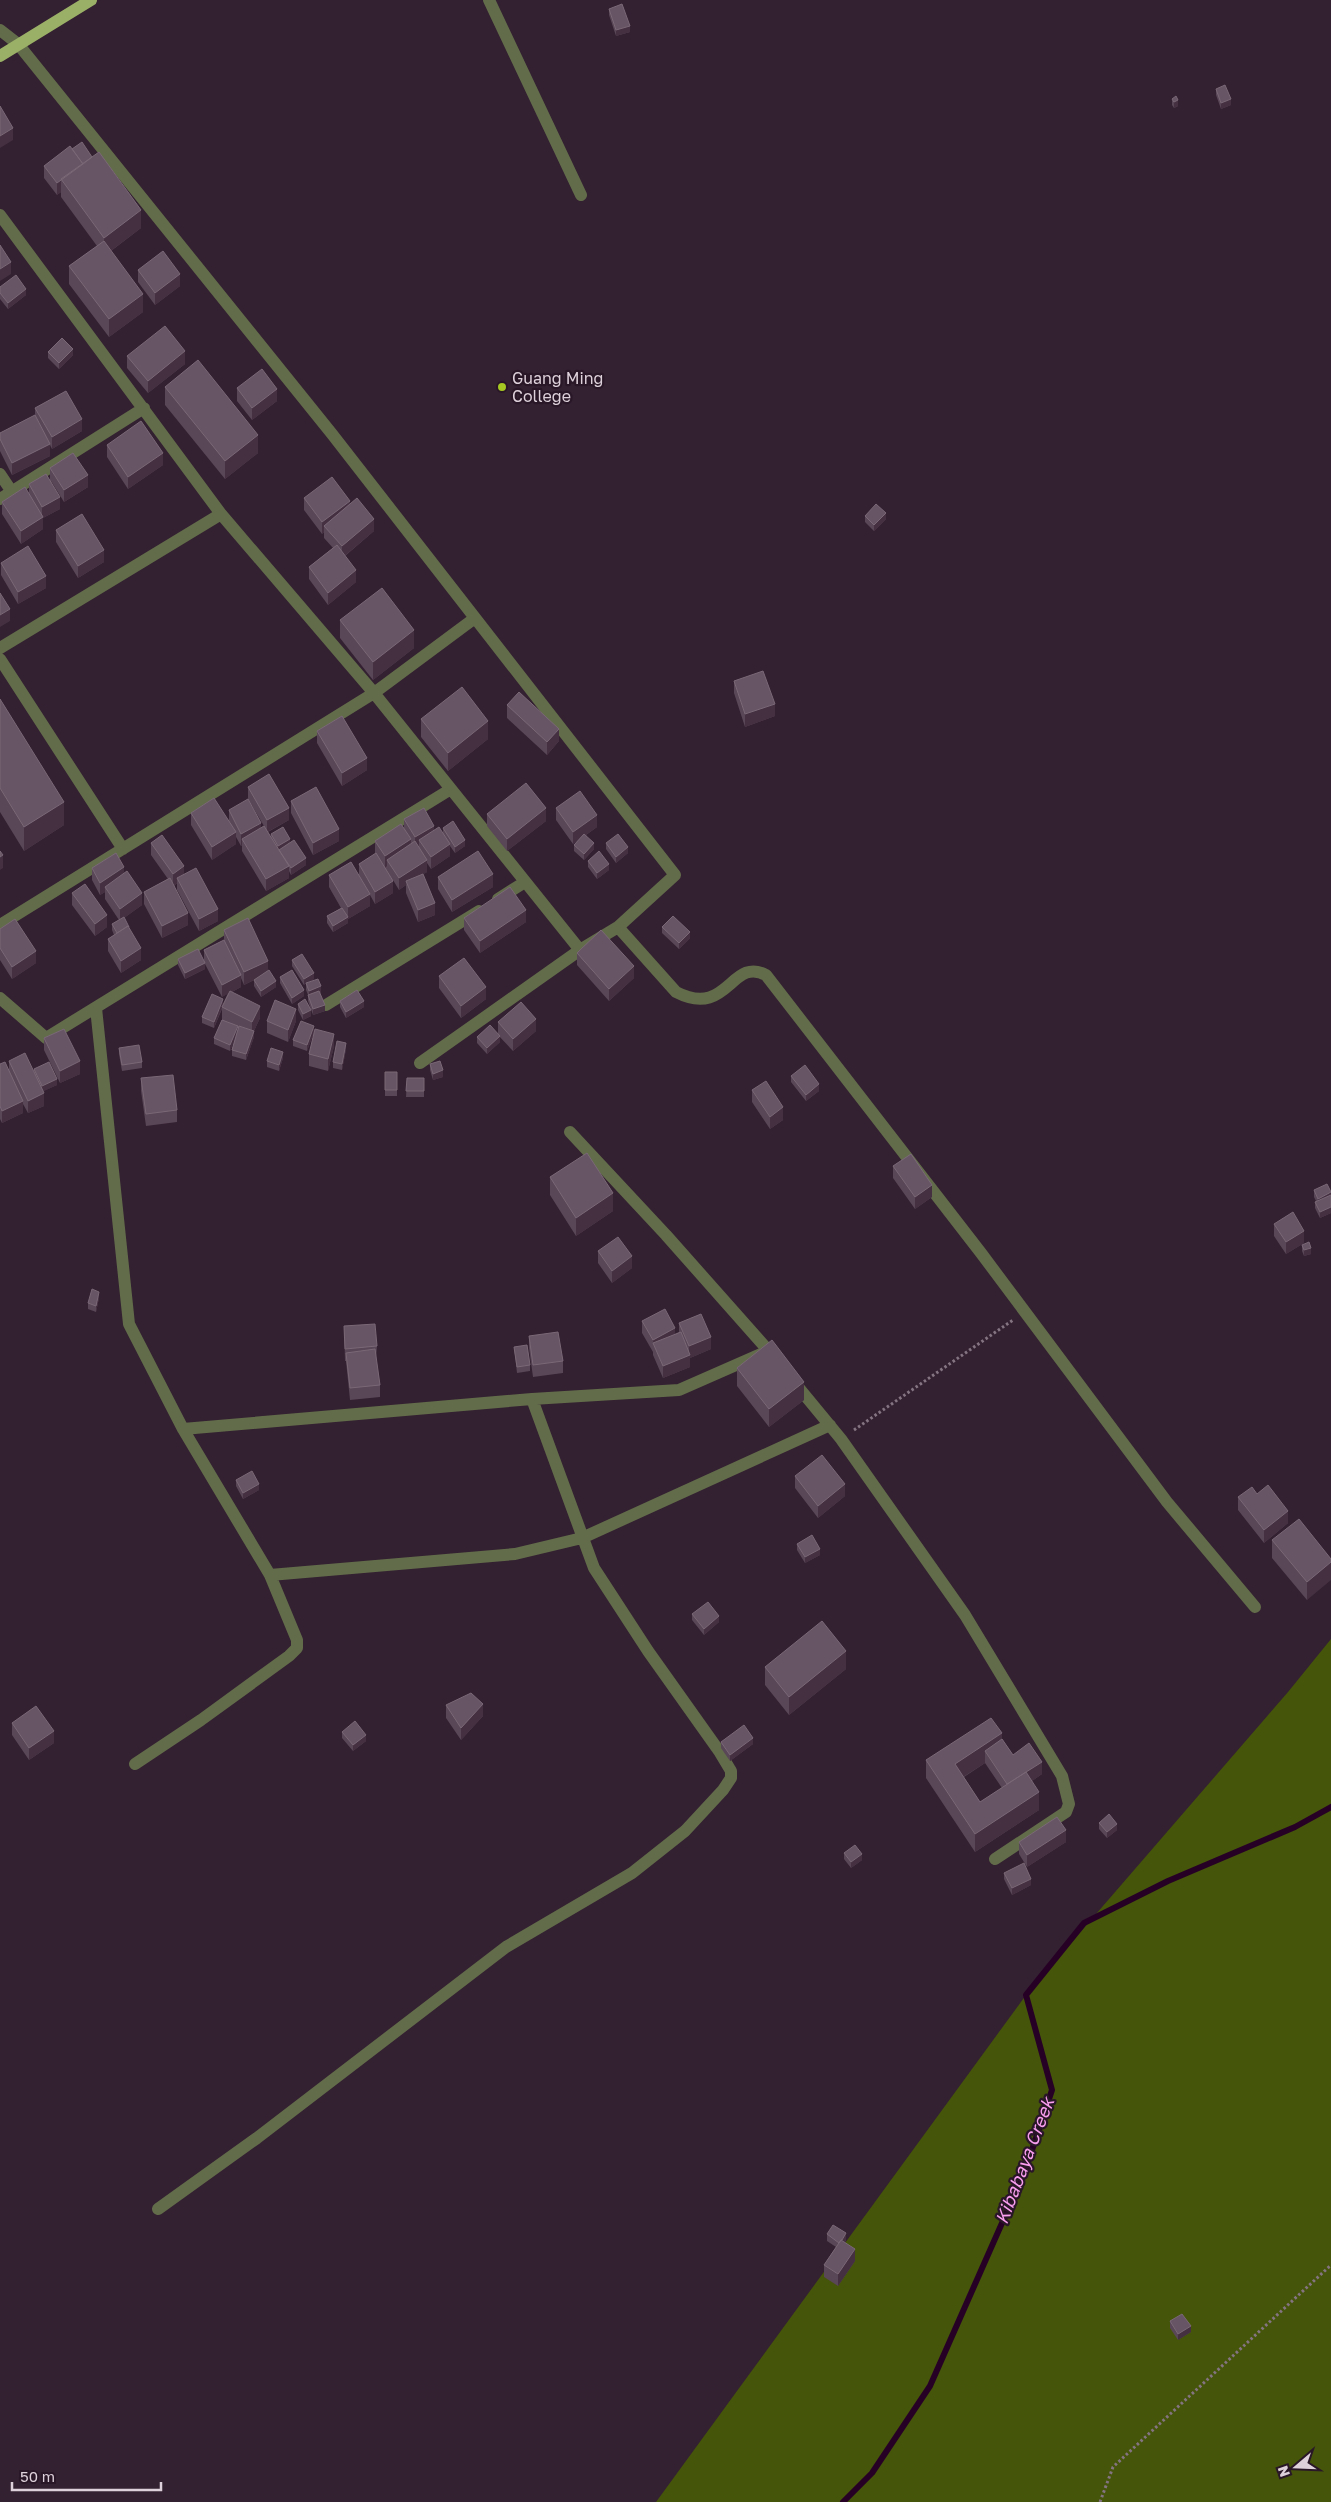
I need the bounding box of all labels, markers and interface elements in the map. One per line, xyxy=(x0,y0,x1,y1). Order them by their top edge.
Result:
place label: Guang Ming College xyxy=(512,368,603,406)
marker: Guang Ming College xyxy=(496,381,508,393)
water label: Kibabaya Creek xyxy=(990,2093,1059,2227)
north arrow xyxy=(1271,2442,1321,2492)
scale bar xyxy=(12,2460,161,2492)
text: N xyxy=(1273,2464,1293,2479)
text: 50 m xyxy=(20,2467,55,2485)

